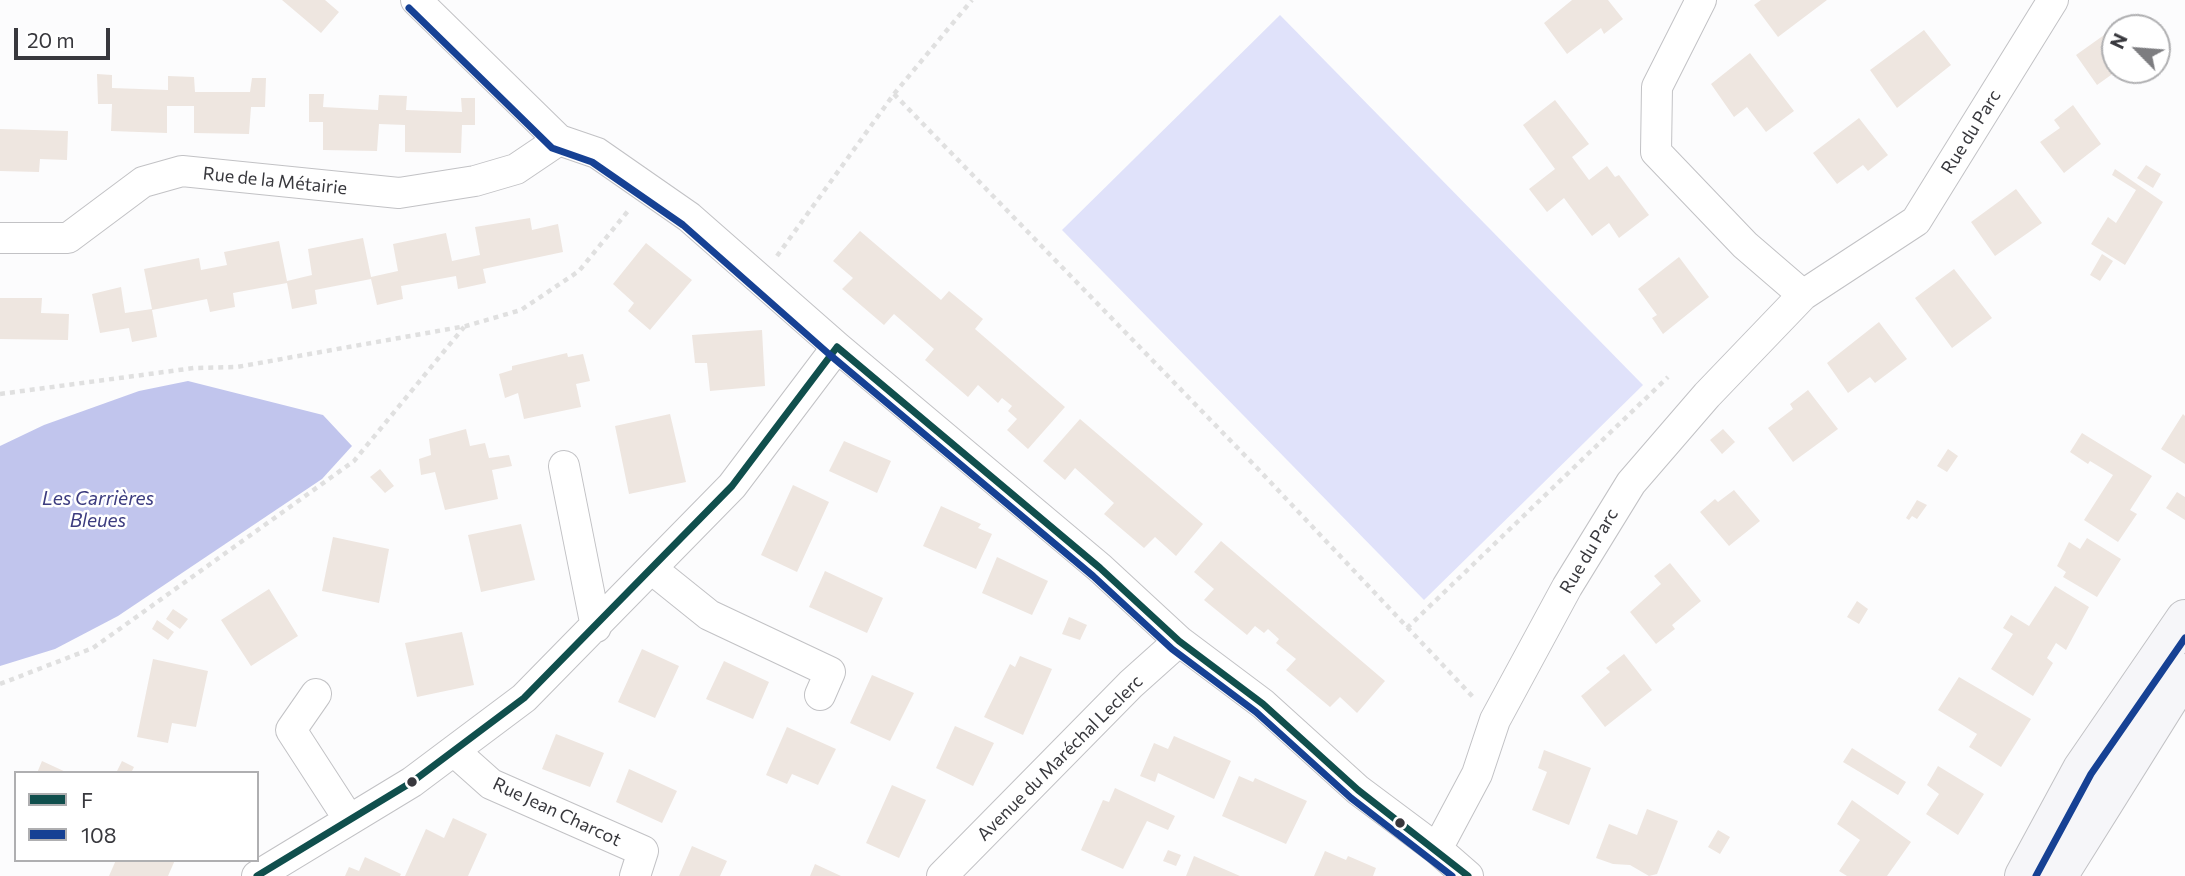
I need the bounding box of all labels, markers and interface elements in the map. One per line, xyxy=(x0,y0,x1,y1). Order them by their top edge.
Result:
scale bar xyxy=(18,14,114,58)
north arrow xyxy=(2101,14,2171,84)
text: 20 m xyxy=(27,27,75,52)
text: N xyxy=(2105,29,2132,52)
street label: Rue du Parc xyxy=(1937,86,2005,178)
street label: Rue de la Métairie xyxy=(202,163,348,199)
water label: Les Carrières Bleues xyxy=(42,488,154,532)
street label: Rue du Parc xyxy=(1555,505,1623,597)
street label: Avenue du Maréchal Leclerc xyxy=(973,671,1147,845)
legend xyxy=(14,771,259,862)
street label: Rue Jean Charcot xyxy=(490,773,624,851)
unlabelled marker xyxy=(405,775,419,789)
text: F xyxy=(81,787,93,812)
unlabelled marker xyxy=(1393,816,1407,830)
text: 108 xyxy=(81,822,116,847)

